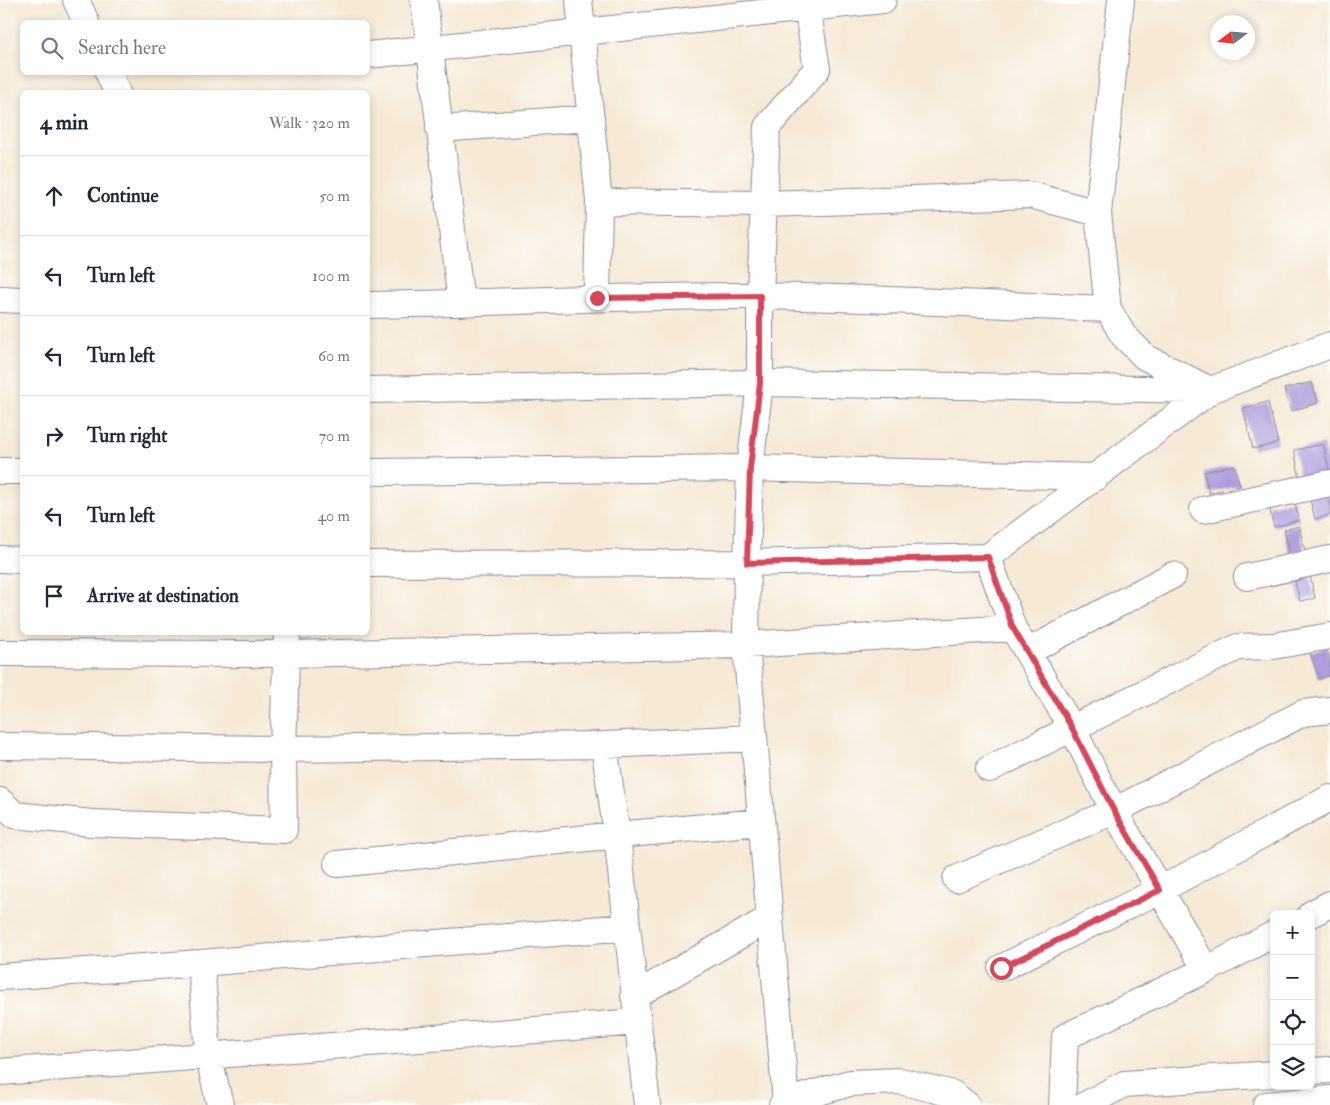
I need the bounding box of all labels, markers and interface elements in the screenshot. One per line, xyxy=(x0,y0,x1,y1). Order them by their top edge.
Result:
north arrow xyxy=(1210,15,1255,60)
search box xyxy=(20,20,370,75)
icon: search xyxy=(38,34,66,62)
text: Search here xyxy=(78,36,166,60)
text: 4 min xyxy=(40,109,88,136)
text: Walk · 320 m xyxy=(269,113,350,133)
icon: ahead xyxy=(40,182,68,210)
text: Continue xyxy=(87,184,158,208)
text: 50 m xyxy=(319,186,350,206)
icon: left xyxy=(40,262,68,290)
text: Turn left xyxy=(87,264,155,288)
text: 100 m xyxy=(312,266,350,286)
route end xyxy=(586,287,609,310)
icon: left xyxy=(40,342,68,370)
text: Turn left xyxy=(87,344,155,368)
text: 60 m xyxy=(318,346,350,366)
icon: right xyxy=(40,422,68,450)
text: Turn right xyxy=(87,424,167,448)
text: 70 m xyxy=(319,426,350,446)
icon: left xyxy=(40,502,68,530)
text: Turn left xyxy=(87,504,155,528)
text: 40 m xyxy=(317,506,350,526)
icon: arrive xyxy=(40,582,68,610)
text: Arrive at destination xyxy=(87,584,239,608)
map controls xyxy=(1270,910,1315,1090)
button: + xyxy=(1270,910,1315,955)
button: − xyxy=(1270,955,1315,1000)
route start xyxy=(990,957,1013,980)
button: locate xyxy=(1270,1000,1315,1045)
button: layers xyxy=(1270,1045,1315,1090)

